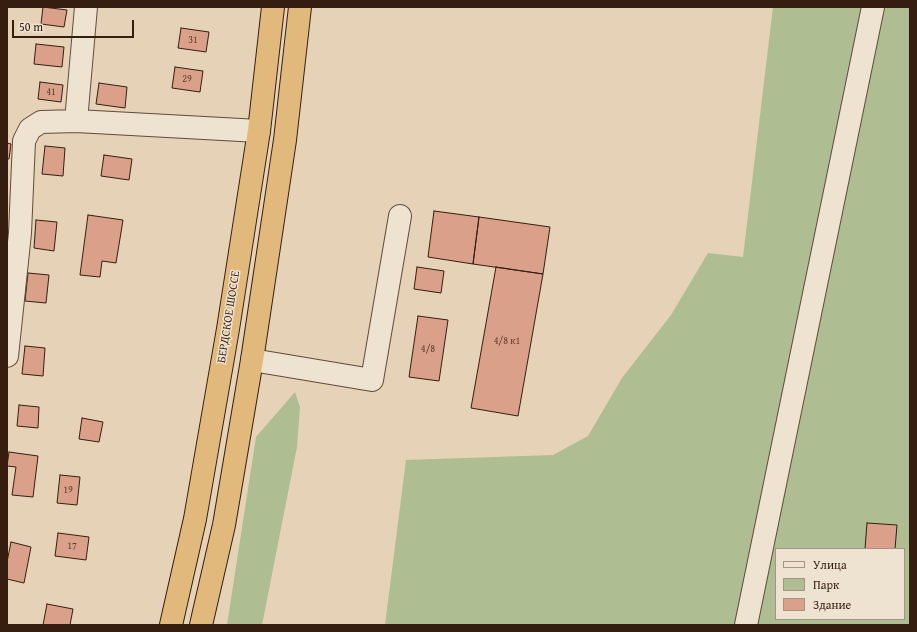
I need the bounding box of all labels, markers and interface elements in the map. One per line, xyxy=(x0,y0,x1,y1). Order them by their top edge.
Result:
scale bar xyxy=(14,12,136,38)
text: 50 m xyxy=(19,18,43,35)
house number: 31 xyxy=(188,34,198,46)
house number: 29 xyxy=(182,73,192,85)
house number: 41 xyxy=(46,86,56,98)
street label: БЕРДСКОЕ ШОССЕ xyxy=(215,270,243,364)
house number: 4/8 к1 xyxy=(494,335,520,347)
house number: 4/8 xyxy=(421,343,435,355)
house number: 19 xyxy=(63,484,73,496)
house number: 17 xyxy=(67,540,77,552)
legend xyxy=(775,548,905,620)
text: Улица xyxy=(813,556,847,573)
text: Парк xyxy=(813,576,839,593)
text: Здание xyxy=(813,596,851,613)

